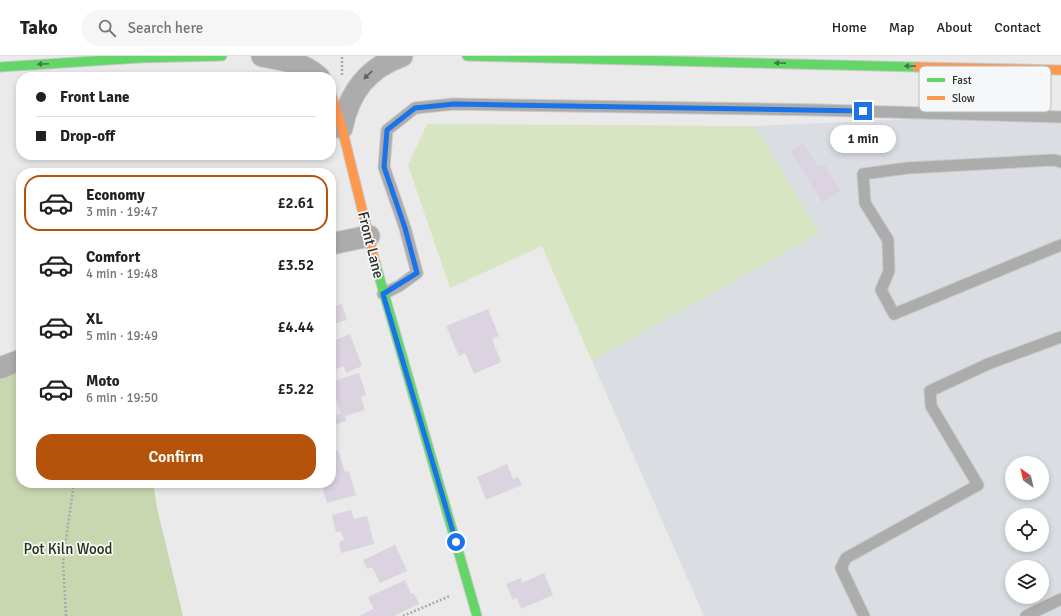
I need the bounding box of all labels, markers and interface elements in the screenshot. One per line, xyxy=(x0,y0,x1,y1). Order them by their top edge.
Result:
search box xyxy=(82,10,362,46)
text: Tako xyxy=(20,16,58,40)
icon: search xyxy=(96,17,118,39)
text: Search here xyxy=(128,19,203,37)
text: Home xyxy=(832,19,867,36)
text: Map xyxy=(889,19,914,36)
text: About xyxy=(936,19,972,36)
text: Contact xyxy=(994,19,1041,36)
one-way arrow xyxy=(773,60,786,66)
one-way arrow xyxy=(37,61,49,68)
one-way arrow xyxy=(903,63,916,69)
legend xyxy=(919,66,1051,112)
one-way arrow xyxy=(363,70,373,80)
text: Fast xyxy=(952,74,972,87)
text: Front Lane xyxy=(60,88,130,106)
text: Slow xyxy=(952,92,975,105)
route end xyxy=(854,102,872,120)
callout: 1 min xyxy=(830,125,896,153)
text: Drop-off xyxy=(60,127,115,145)
text: 1 min xyxy=(847,131,879,147)
icon: car xyxy=(38,185,74,221)
text: Economy xyxy=(86,186,145,204)
text: £2.61 xyxy=(277,194,314,212)
text: 3 min · 19:47 xyxy=(86,204,158,220)
street label: Front Lane xyxy=(354,210,388,280)
icon: car xyxy=(38,247,74,283)
text: Comfort xyxy=(86,248,140,266)
text: £3.52 xyxy=(277,256,314,274)
text: 4 min · 19:48 xyxy=(86,266,158,282)
icon: car xyxy=(38,309,74,345)
text: XL xyxy=(86,310,103,328)
text: £4.44 xyxy=(277,318,314,336)
text: 5 min · 19:49 xyxy=(86,328,158,344)
icon: car xyxy=(38,371,74,407)
text: Moto xyxy=(86,372,120,390)
text: £5.22 xyxy=(277,380,314,398)
text: 6 min · 19:50 xyxy=(86,390,158,406)
button: Confirm xyxy=(36,434,316,480)
north arrow xyxy=(1005,456,1049,500)
map controls xyxy=(1005,456,1049,604)
button: locate xyxy=(1005,508,1049,552)
route start xyxy=(447,533,465,551)
park label: Pot Kiln Wood xyxy=(24,540,113,558)
button: layers xyxy=(1005,560,1049,604)

